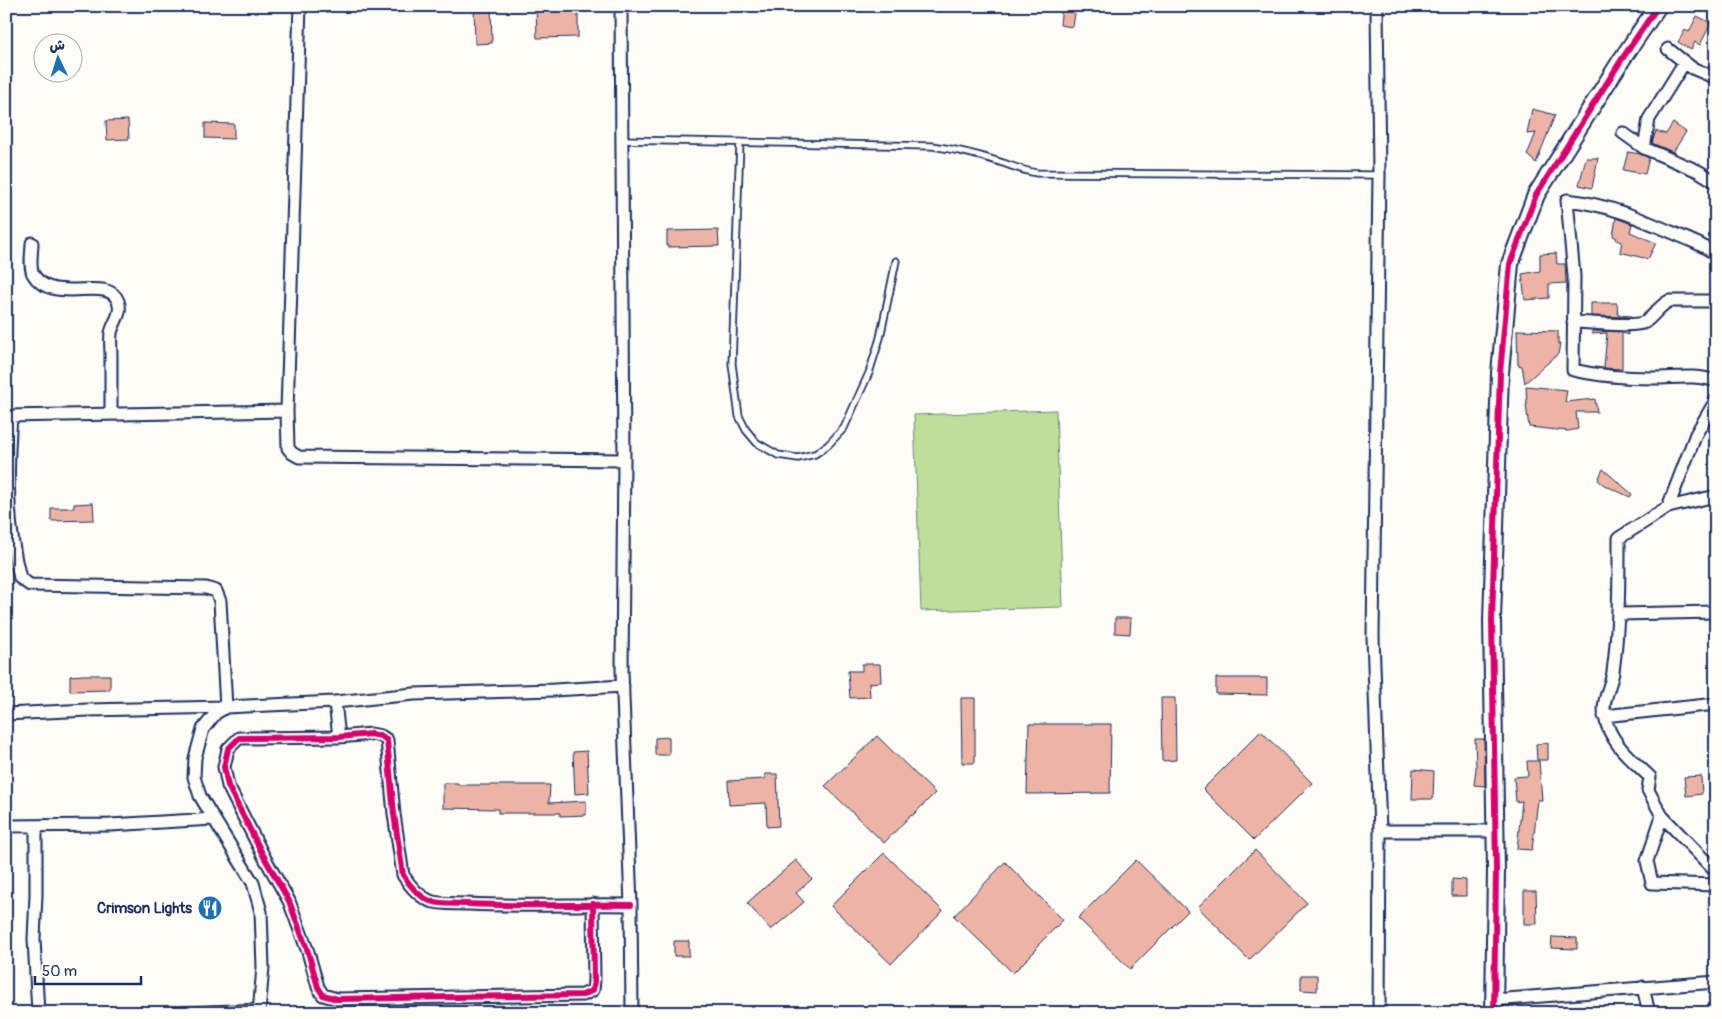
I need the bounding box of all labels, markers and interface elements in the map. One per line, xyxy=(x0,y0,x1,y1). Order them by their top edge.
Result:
north arrow xyxy=(32,32,82,82)
text: ش xyxy=(49,37,65,55)
restaurant icon: Crimson Lights xyxy=(197,895,223,921)
place label: Crimson Lights xyxy=(97,899,192,918)
scale bar xyxy=(35,954,141,986)
text: 50 m xyxy=(42,962,77,981)

